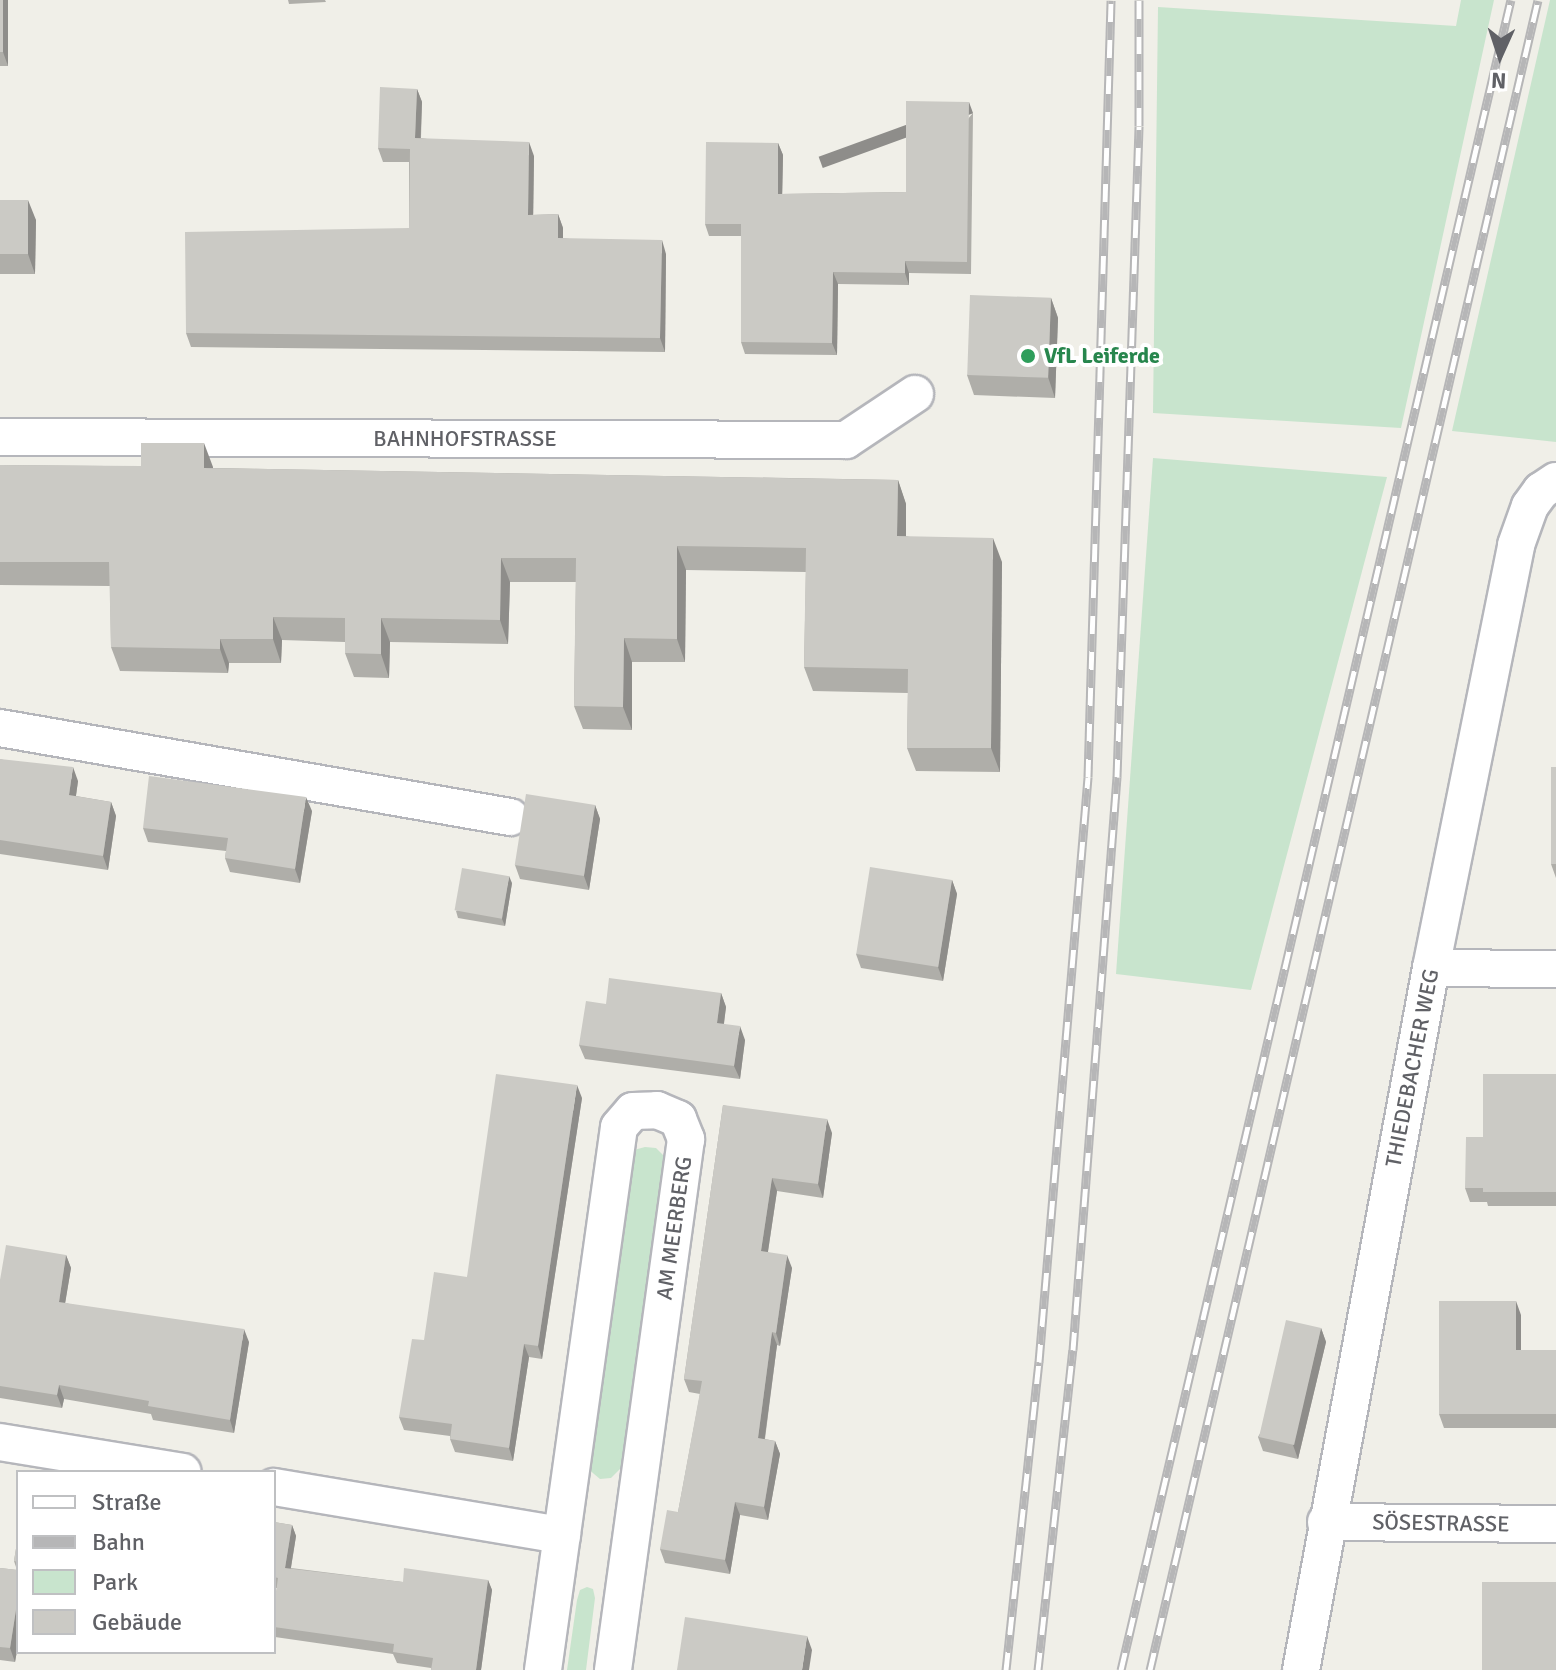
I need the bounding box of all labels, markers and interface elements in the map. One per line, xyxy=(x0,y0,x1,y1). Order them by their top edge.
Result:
north arrow xyxy=(1460,16,1540,96)
text: N xyxy=(1490,67,1507,94)
place label: VfL Leiferde xyxy=(1044,343,1160,369)
marker: VfL Leiferde xyxy=(1019,347,1037,365)
street label: BAHNHOFSTRASSE xyxy=(373,426,557,452)
street label: THIEDEBACHER WEG xyxy=(1380,967,1444,1169)
street label: AM MEERBERG xyxy=(651,1155,697,1301)
legend xyxy=(16,1470,276,1654)
text: Straße xyxy=(92,1487,162,1517)
street label: SÖSESTRASSE xyxy=(1372,1509,1510,1537)
text: Bahn xyxy=(92,1527,145,1557)
text: Park xyxy=(92,1567,138,1597)
text: Gebäude xyxy=(92,1607,182,1637)

